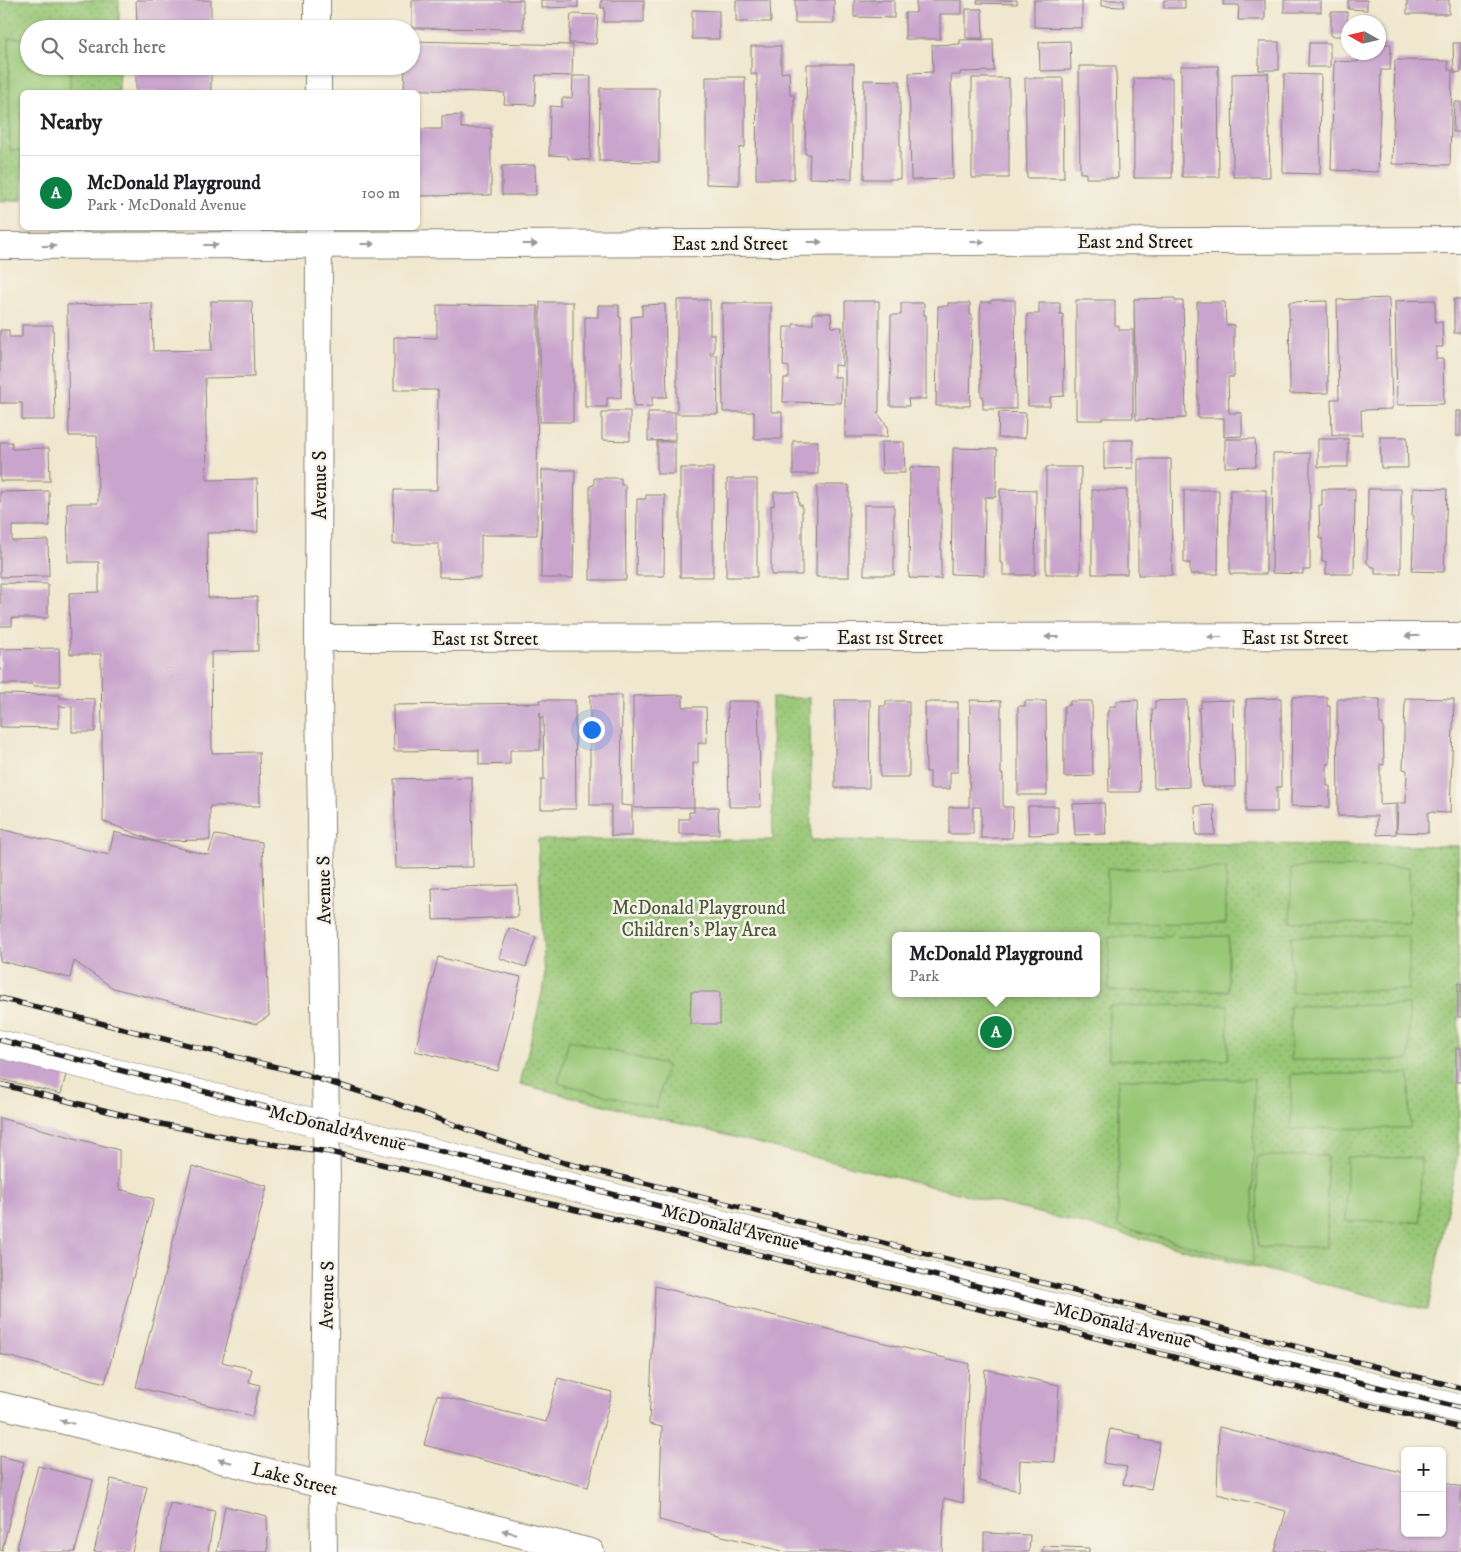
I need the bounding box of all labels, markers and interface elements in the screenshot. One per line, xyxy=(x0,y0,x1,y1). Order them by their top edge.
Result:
north arrow xyxy=(1341,15,1386,60)
search box xyxy=(20,20,420,75)
icon: search xyxy=(38,34,66,62)
text: Search here xyxy=(78,36,166,59)
text: Nearby xyxy=(40,110,102,136)
text: McDonald Playground xyxy=(87,172,261,195)
text: A xyxy=(51,183,61,203)
text: 100 m xyxy=(362,183,400,203)
text: Park · McDonald Avenue xyxy=(87,195,246,215)
street label: East 2nd Street xyxy=(1077,231,1193,254)
street label: East 2nd Street xyxy=(672,233,788,256)
one-way arrow xyxy=(807,238,823,246)
one-way arrow xyxy=(970,238,986,246)
one-way arrow xyxy=(360,240,376,248)
one-way arrow xyxy=(522,240,538,248)
one-way arrow xyxy=(203,241,219,249)
one-way arrow xyxy=(41,242,57,250)
street label: Avenue S xyxy=(309,451,332,519)
street label: East 1st Street xyxy=(837,627,943,650)
street label: East 1st Street xyxy=(1242,627,1348,650)
street label: East 1st Street xyxy=(432,628,538,651)
one-way arrow xyxy=(1404,632,1420,640)
one-way arrow xyxy=(1044,633,1060,641)
one-way arrow xyxy=(1207,633,1223,641)
one-way arrow xyxy=(794,634,810,642)
your location xyxy=(579,717,605,743)
street label: Avenue S xyxy=(312,855,337,925)
park label: McDonald Playground Children's Play Area xyxy=(612,897,786,942)
popup xyxy=(892,932,1100,997)
text: McDonald Playground xyxy=(909,943,1083,966)
text: Park xyxy=(909,966,939,986)
pin: A xyxy=(980,1013,1012,1051)
street label: McDonald Avenue xyxy=(267,1100,409,1157)
street label: McDonald Avenue xyxy=(660,1199,802,1256)
street label: Avenue S xyxy=(315,1260,340,1330)
street label: McDonald Avenue xyxy=(1052,1297,1194,1354)
one-way arrow xyxy=(59,1417,74,1425)
map controls xyxy=(1401,1447,1446,1537)
button: + xyxy=(1401,1447,1446,1492)
one-way arrow xyxy=(217,1456,232,1464)
street label: Lake Street xyxy=(249,1458,340,1501)
button: − xyxy=(1401,1492,1446,1537)
one-way arrow xyxy=(502,1527,517,1535)

